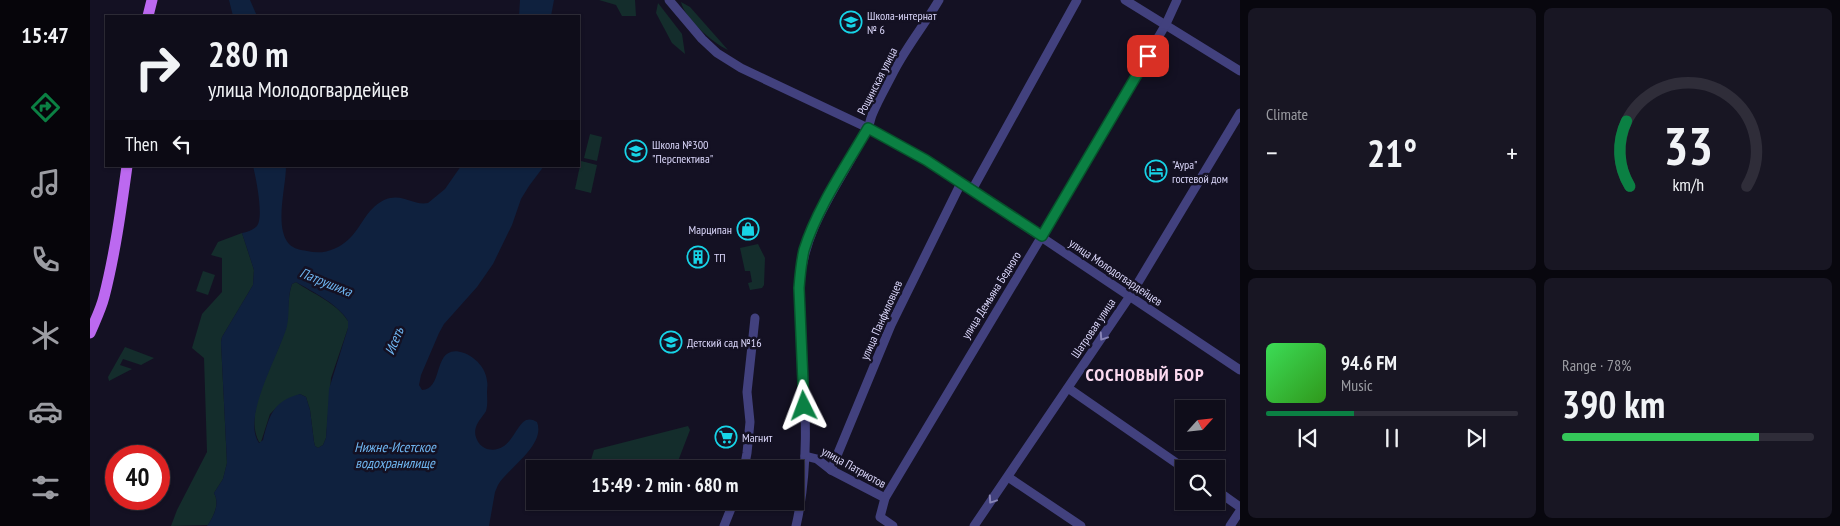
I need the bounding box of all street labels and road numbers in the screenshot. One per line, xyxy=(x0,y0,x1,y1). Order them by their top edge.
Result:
street label: Рощинская улица xyxy=(854,45,900,117)
street label: улица Молодогвардейцев xyxy=(1066,235,1166,309)
street label: улица Демьяна Бедного xyxy=(958,248,1024,342)
street label: улица Панфиловцев xyxy=(857,278,905,362)
street label: Шатровая улица xyxy=(1068,295,1119,361)
street label: улица Патриотов xyxy=(819,443,889,491)

